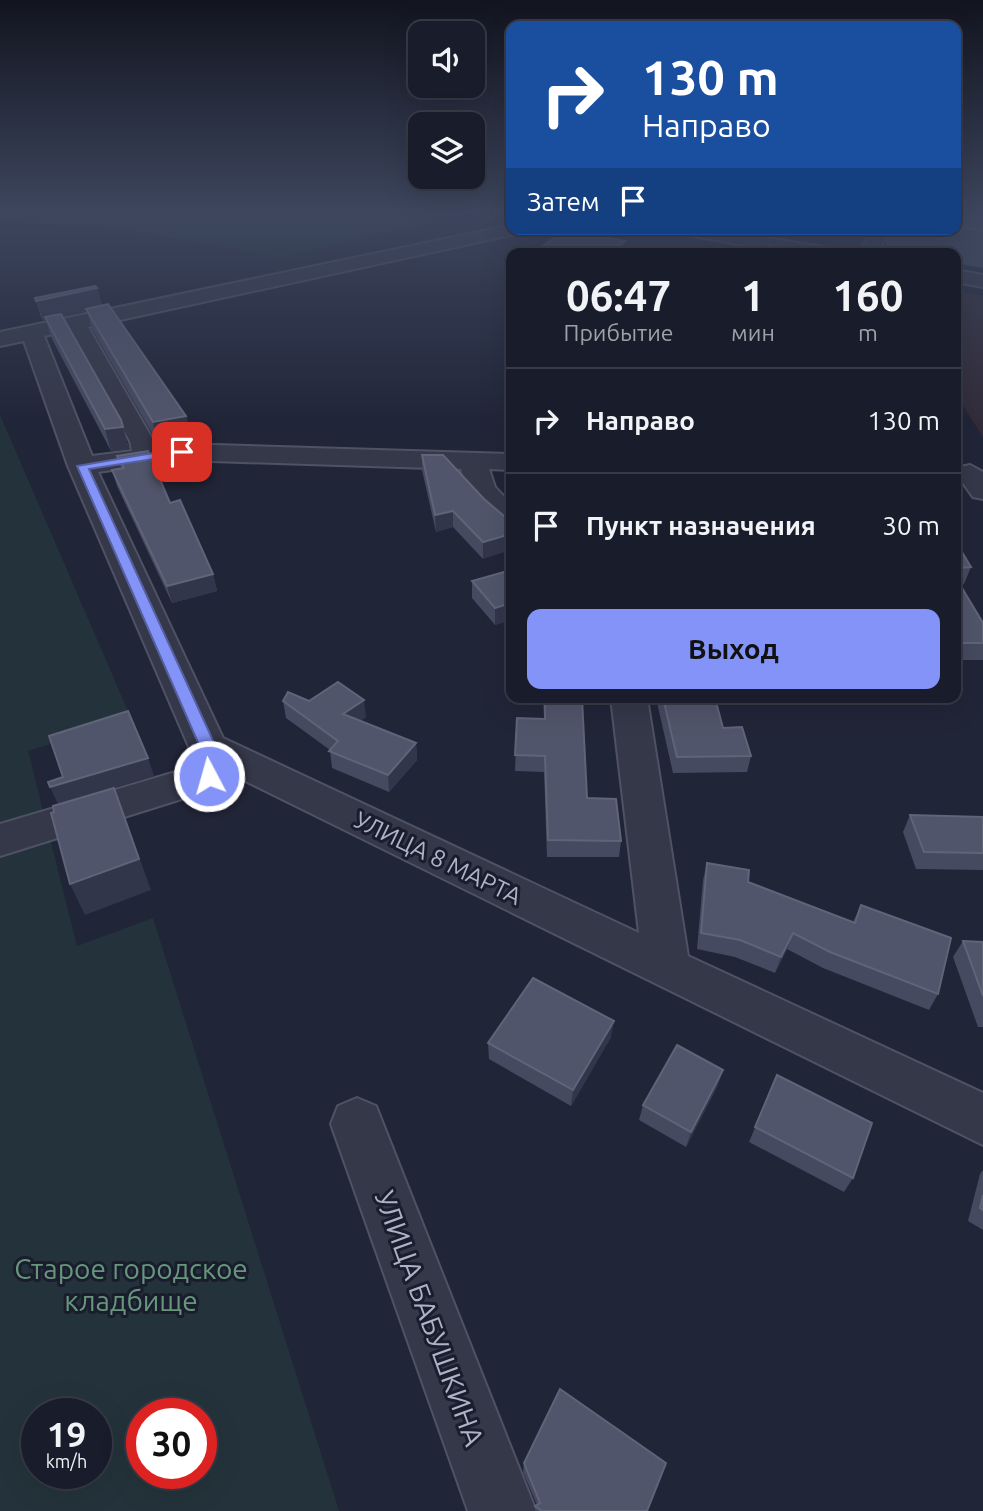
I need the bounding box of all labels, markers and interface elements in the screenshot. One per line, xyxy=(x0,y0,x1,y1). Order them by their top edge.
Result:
map controls xyxy=(408,21,485,189)
button: sound xyxy=(408,21,485,98)
icon: right xyxy=(527,49,618,140)
text: 130 m xyxy=(642,49,779,104)
text: Направо xyxy=(642,107,771,143)
button: layers xyxy=(408,112,485,189)
icon: arrive xyxy=(614,182,652,220)
text: Затем xyxy=(527,187,600,216)
text: 06:47 xyxy=(566,272,671,319)
text: 1 xyxy=(741,272,765,319)
text: 160 xyxy=(832,272,903,319)
text: Прибытие xyxy=(564,320,674,345)
text: мин xyxy=(731,320,775,345)
text: m xyxy=(858,320,878,345)
icon: right xyxy=(527,402,565,440)
text: Направо xyxy=(586,406,695,435)
text: 130 m xyxy=(868,406,940,435)
pin xyxy=(152,422,212,482)
icon: arrive xyxy=(163,433,201,471)
icon: arrive xyxy=(527,507,565,545)
text: Пункт назначения xyxy=(586,511,816,540)
text: 30 m xyxy=(882,511,940,540)
button: Выход xyxy=(527,609,940,689)
position arrow xyxy=(172,739,246,813)
street label: УЛИЦА 8 МАРТА xyxy=(350,806,526,910)
street label: УЛИЦА БАБУШКИНА xyxy=(369,1186,491,1450)
park label: Старое городское кладбище xyxy=(14,1253,248,1316)
speed limit sign: 30 xyxy=(126,1398,217,1489)
text: 19 xyxy=(47,1414,86,1454)
text: km/h xyxy=(46,1451,87,1471)

